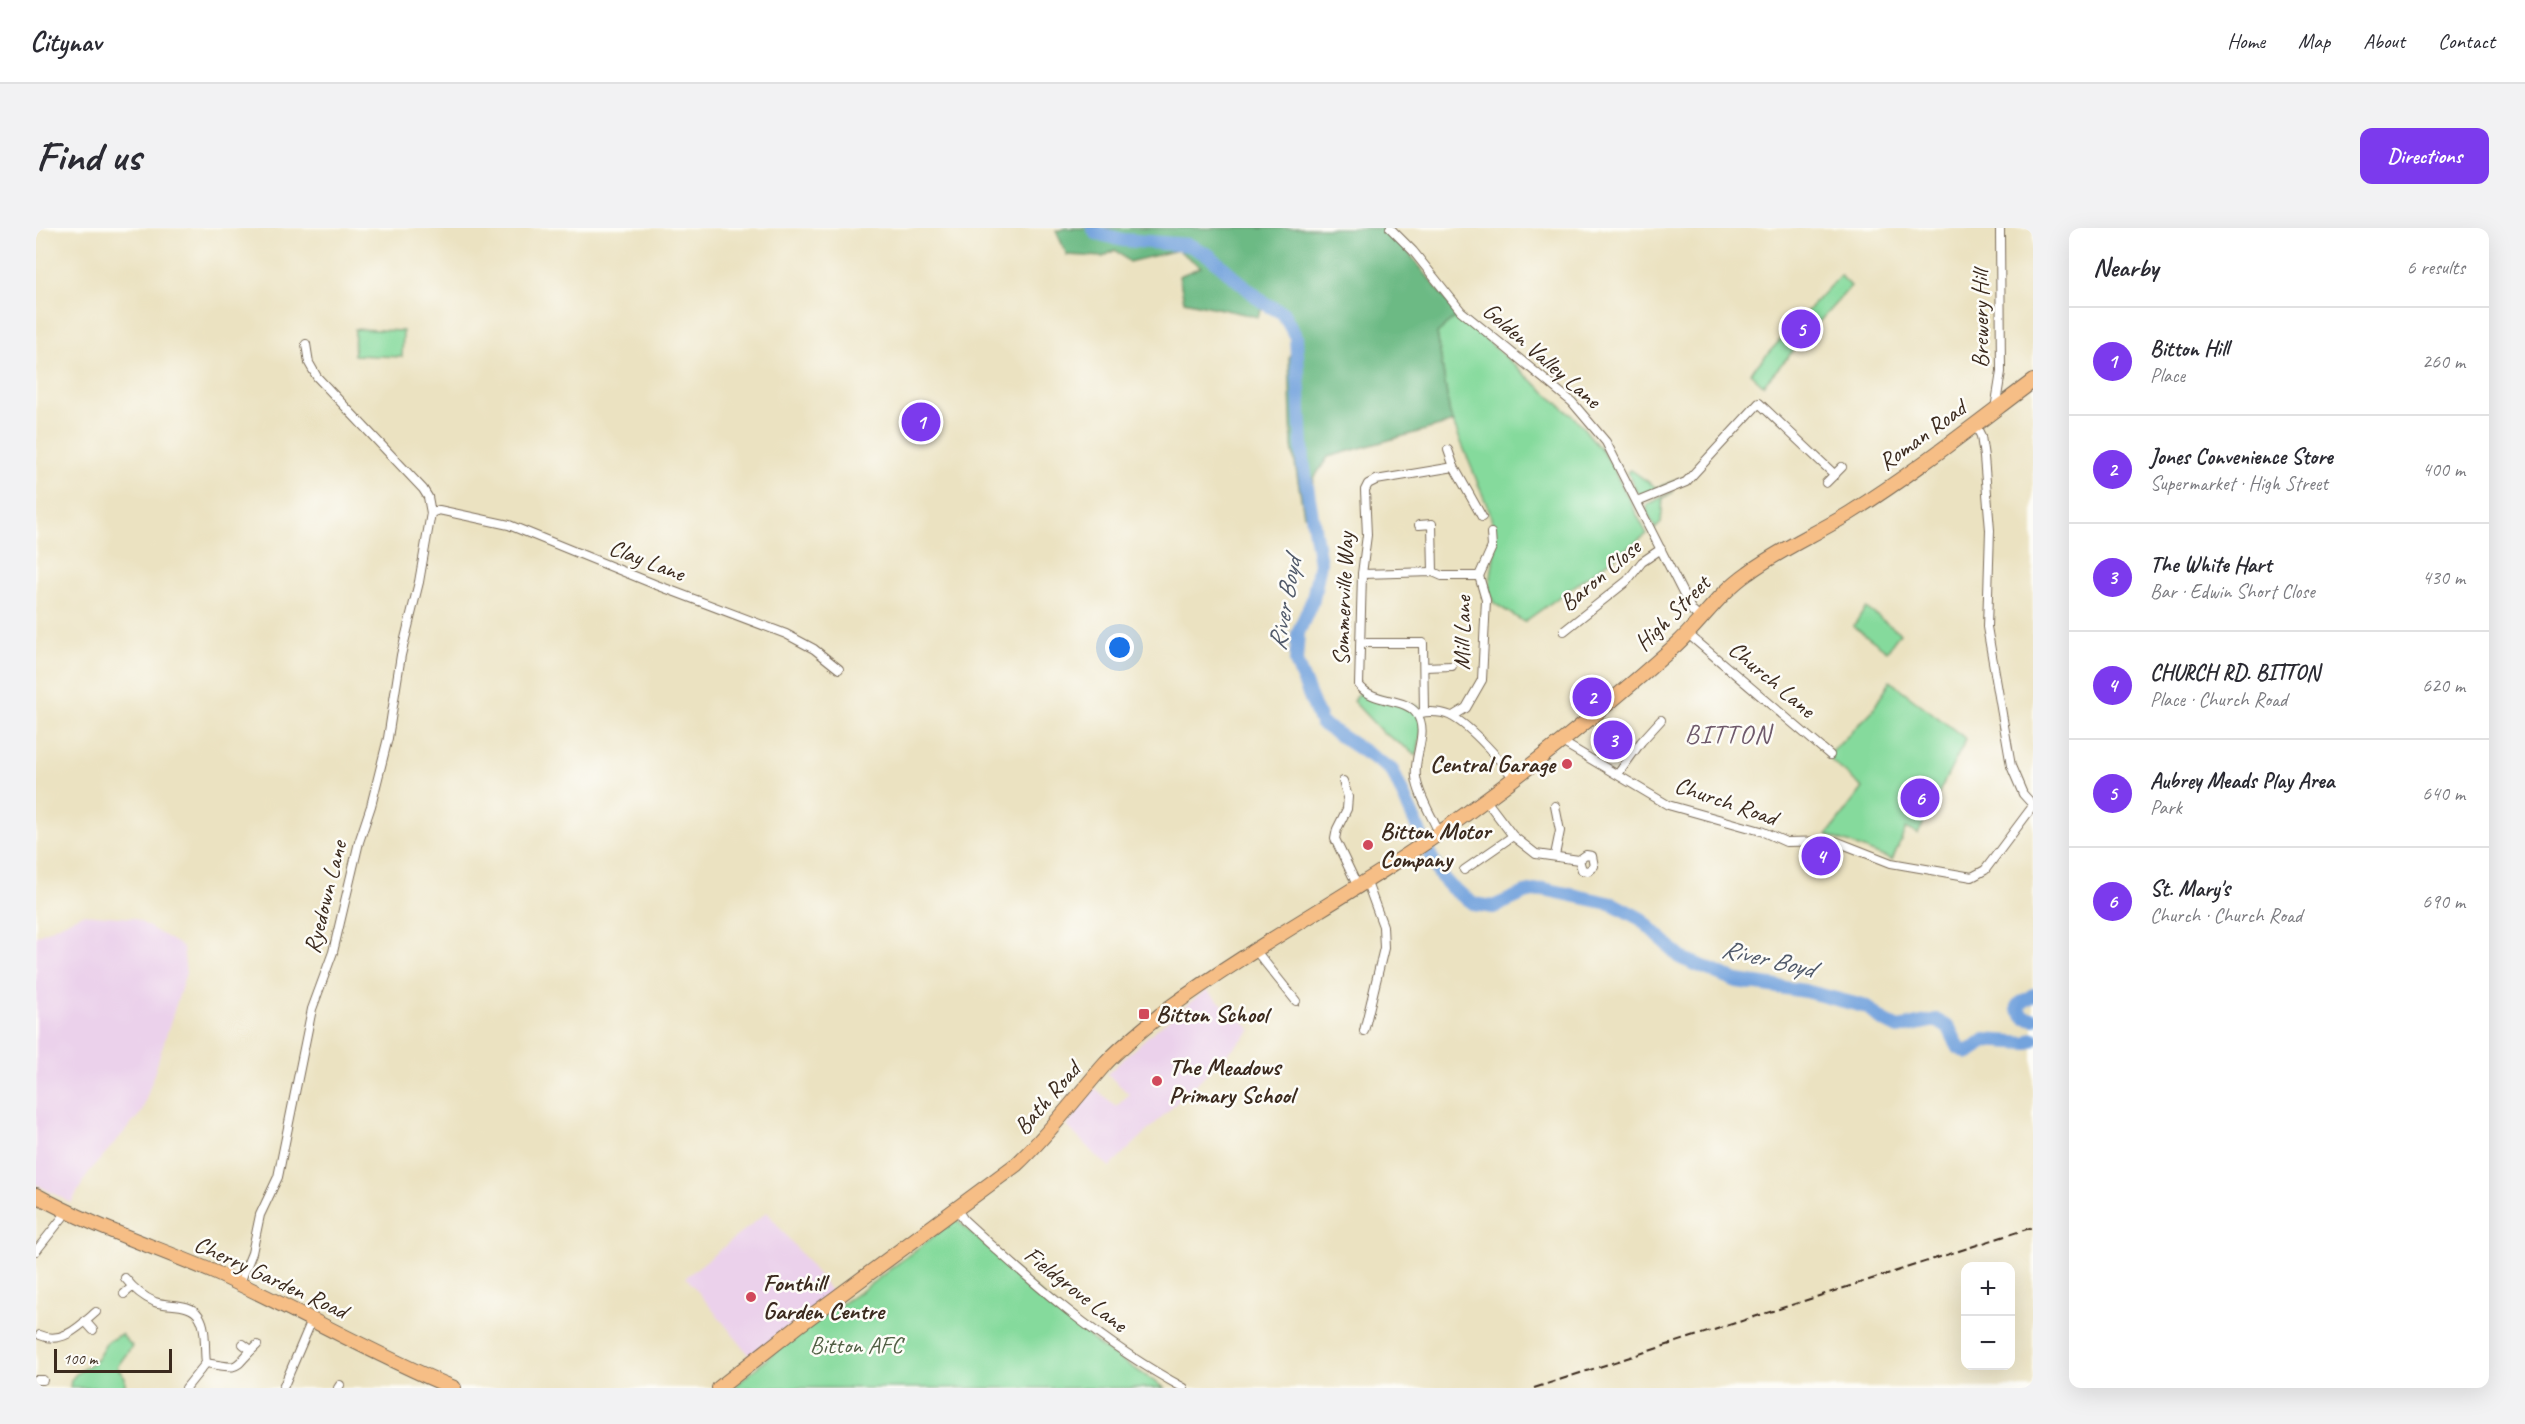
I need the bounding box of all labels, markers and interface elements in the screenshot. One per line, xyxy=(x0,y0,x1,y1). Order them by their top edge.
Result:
text: Citynav xyxy=(30,24,101,59)
text: Home xyxy=(2227,28,2265,54)
text: Map xyxy=(2298,28,2330,54)
text: About xyxy=(2363,28,2405,54)
text: Contact xyxy=(2438,28,2495,54)
button: Directions xyxy=(2360,128,2489,184)
text: Find us xyxy=(36,130,141,183)
text: Nearby xyxy=(2093,251,2158,284)
text: 6 results xyxy=(2406,255,2465,280)
street label: Brewery Hill xyxy=(1965,266,1995,368)
street label: Golden Valley Lane xyxy=(1477,295,1609,416)
pin: 5 xyxy=(1782,306,1820,352)
text: Bitton Hill xyxy=(2150,335,2229,363)
text: 1 xyxy=(2108,349,2117,374)
text: 260 m xyxy=(2422,349,2465,374)
text: Place xyxy=(2150,363,2185,388)
street label: Roman Road xyxy=(1872,391,1975,477)
pin: 1 xyxy=(902,400,940,444)
text: Jones Convenience Store xyxy=(2150,443,2333,471)
text: 2 xyxy=(2108,457,2117,482)
text: 400 m xyxy=(2422,457,2465,482)
text: Supermarket · High Street xyxy=(2150,471,2328,496)
street label: Sommerville Way xyxy=(1326,530,1360,666)
street label: Baron Close xyxy=(1553,531,1648,618)
street label: Clay Lane xyxy=(605,532,691,589)
water label: River Boyd xyxy=(1260,548,1310,653)
text: The White Hart xyxy=(2150,551,2272,579)
text: 3 xyxy=(2108,565,2117,590)
text: 430 m xyxy=(2422,565,2465,590)
street label: High Street xyxy=(1628,567,1718,657)
text: Bar · Edwin Short Close xyxy=(2150,579,2315,604)
street label: Mill Lane xyxy=(1446,593,1478,670)
your location xyxy=(1105,633,1134,662)
street label: Church Lane xyxy=(1722,634,1823,725)
text: CHURCH RD. BITTON xyxy=(2150,659,2319,687)
text: 4 xyxy=(2108,673,2117,698)
text: 620 m xyxy=(2422,673,2465,698)
pin: 2 xyxy=(1572,674,1612,720)
text: Place · Church Road xyxy=(2150,687,2287,712)
district label: BITTON xyxy=(1684,717,1774,751)
pin: 3 xyxy=(1594,718,1632,762)
place label: Central Garage xyxy=(1430,749,1557,779)
marker: Central Garage xyxy=(1560,757,1574,771)
text: Aubrey Meads Play Area xyxy=(2150,767,2334,795)
street label: Church Road xyxy=(1671,770,1784,834)
pin: 6 xyxy=(1900,776,1940,820)
text: 5 xyxy=(2108,781,2117,806)
text: 640 m xyxy=(2422,781,2465,806)
text: Park xyxy=(2150,795,2182,820)
place label: Bitton Motor Company xyxy=(1380,816,1493,874)
pin: 4 xyxy=(1802,834,1840,878)
street label: Ryedown Lane xyxy=(297,835,354,956)
marker: Bitton Motor Company xyxy=(1361,838,1375,852)
text: St. Mary's xyxy=(2150,875,2230,903)
text: 6 xyxy=(2108,889,2117,914)
text: 690 m xyxy=(2422,889,2465,914)
text: Church · Church Road xyxy=(2150,903,2302,928)
water label: River Boyd xyxy=(1719,932,1825,987)
place label: Bitton School xyxy=(1156,999,1273,1029)
marker: Bitton School xyxy=(1137,1007,1151,1021)
place label: The Meadows Primary School xyxy=(1169,1052,1299,1110)
street label: Bath Road xyxy=(1007,1053,1089,1141)
marker: The Meadows Primary School xyxy=(1150,1074,1164,1088)
street label: Cherry Garden Road xyxy=(190,1228,356,1327)
street label: Fieldgrove Lane xyxy=(1018,1239,1135,1340)
map controls xyxy=(1961,1262,2015,1370)
button: + xyxy=(1961,1262,2015,1316)
place label: Fonthill Garden Centre xyxy=(763,1268,886,1326)
marker: Fonthill Garden Centre xyxy=(744,1290,758,1304)
button: − xyxy=(1961,1316,2015,1370)
park label: Bitton AFC xyxy=(810,1330,906,1360)
scale bar xyxy=(54,1346,172,1374)
text: 100 m xyxy=(63,1349,97,1369)

